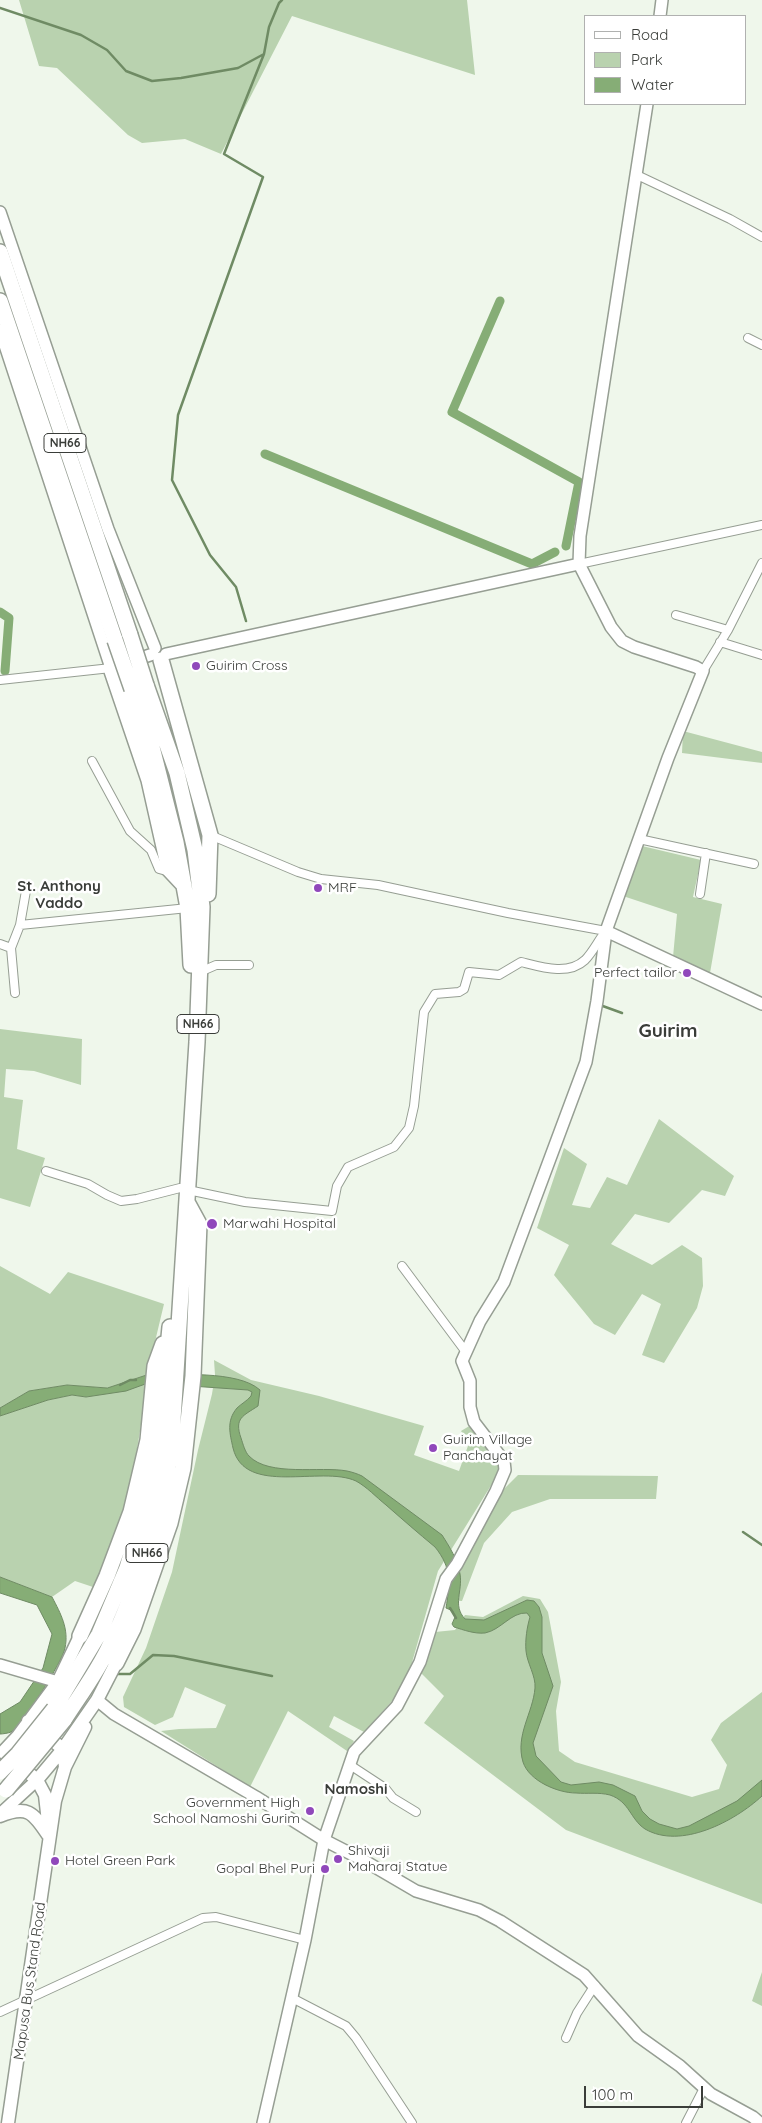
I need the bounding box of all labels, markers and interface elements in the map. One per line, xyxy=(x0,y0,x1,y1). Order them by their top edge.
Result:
legend xyxy=(584,15,747,105)
text: Road xyxy=(631,25,668,44)
text: Park xyxy=(631,50,663,69)
text: Water xyxy=(631,75,674,94)
road number: NH66 xyxy=(44,433,86,452)
place label: Guirim Cross xyxy=(206,658,287,674)
marker: Guirim Cross xyxy=(190,660,202,672)
district label: St. Anthony Vaddo xyxy=(17,877,101,912)
place label: MRF xyxy=(328,880,357,896)
marker: MRF xyxy=(312,882,324,894)
place label: Perfect tailor xyxy=(594,965,677,981)
marker: Perfect tailor xyxy=(681,967,693,979)
road number: NH66 xyxy=(177,1014,219,1034)
district label: Guirim xyxy=(638,1020,698,1042)
place label: Marwahi Hospital xyxy=(223,1216,336,1232)
marker: Marwahi Hospital xyxy=(205,1217,219,1231)
place label: Guirim Village Panchayat xyxy=(443,1432,532,1464)
marker: Guirim Village Panchayat xyxy=(427,1442,439,1454)
road number: NH66 xyxy=(126,1544,168,1562)
district label: Namoshi xyxy=(324,1780,388,1798)
place label: Government High School Namoshi Gurim xyxy=(153,1795,300,1828)
marker: Government High School Namoshi Gurim xyxy=(304,1805,316,1817)
place label: Shivaji Maharaj Statue xyxy=(348,1843,448,1875)
place label: Hotel Green Park xyxy=(65,1853,175,1869)
marker: Shivaji Maharaj Statue xyxy=(332,1853,344,1865)
marker: Hotel Green Park xyxy=(49,1855,61,1867)
place label: Gopal Bhel Puri xyxy=(216,1861,315,1877)
marker: Gopal Bhel Puri xyxy=(319,1863,331,1875)
street label: Mapusa Bus Stand Road xyxy=(11,1901,49,2061)
scale bar xyxy=(587,2076,706,2108)
text: 100 m xyxy=(592,2085,633,2104)

